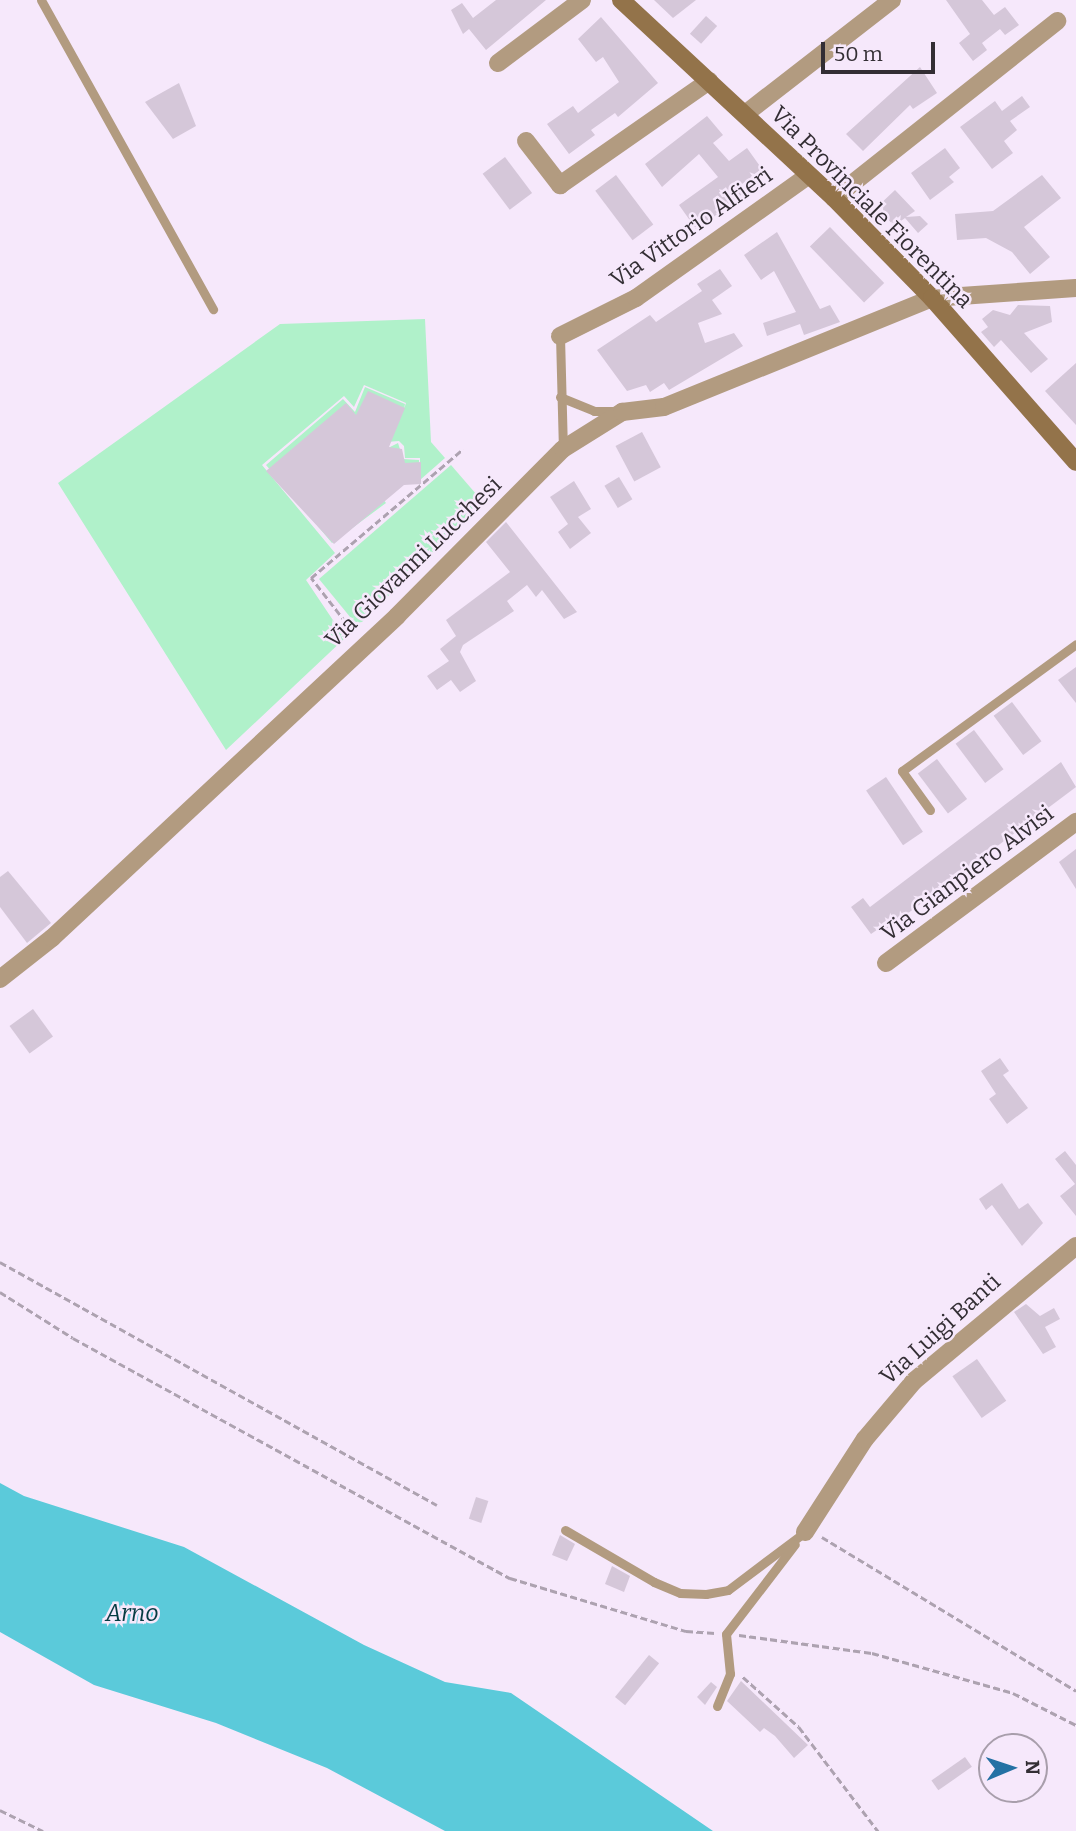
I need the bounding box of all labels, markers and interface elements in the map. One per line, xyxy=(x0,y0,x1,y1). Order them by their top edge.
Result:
scale bar xyxy=(824,28,938,72)
text: 50 m xyxy=(834,41,883,67)
street label: Via Provinciale Fiorentina xyxy=(765,100,979,314)
street label: Via Vittorio Alfieri xyxy=(605,161,777,293)
street label: Via Giovanni Lucchesi xyxy=(319,471,507,653)
street label: Via Gianpiero Alvisi xyxy=(875,799,1059,947)
street label: Via Luigi Banti xyxy=(874,1268,1006,1390)
water label: Arno xyxy=(105,1600,159,1628)
north arrow xyxy=(978,1733,1048,1803)
text: N xyxy=(1021,1760,1044,1775)

